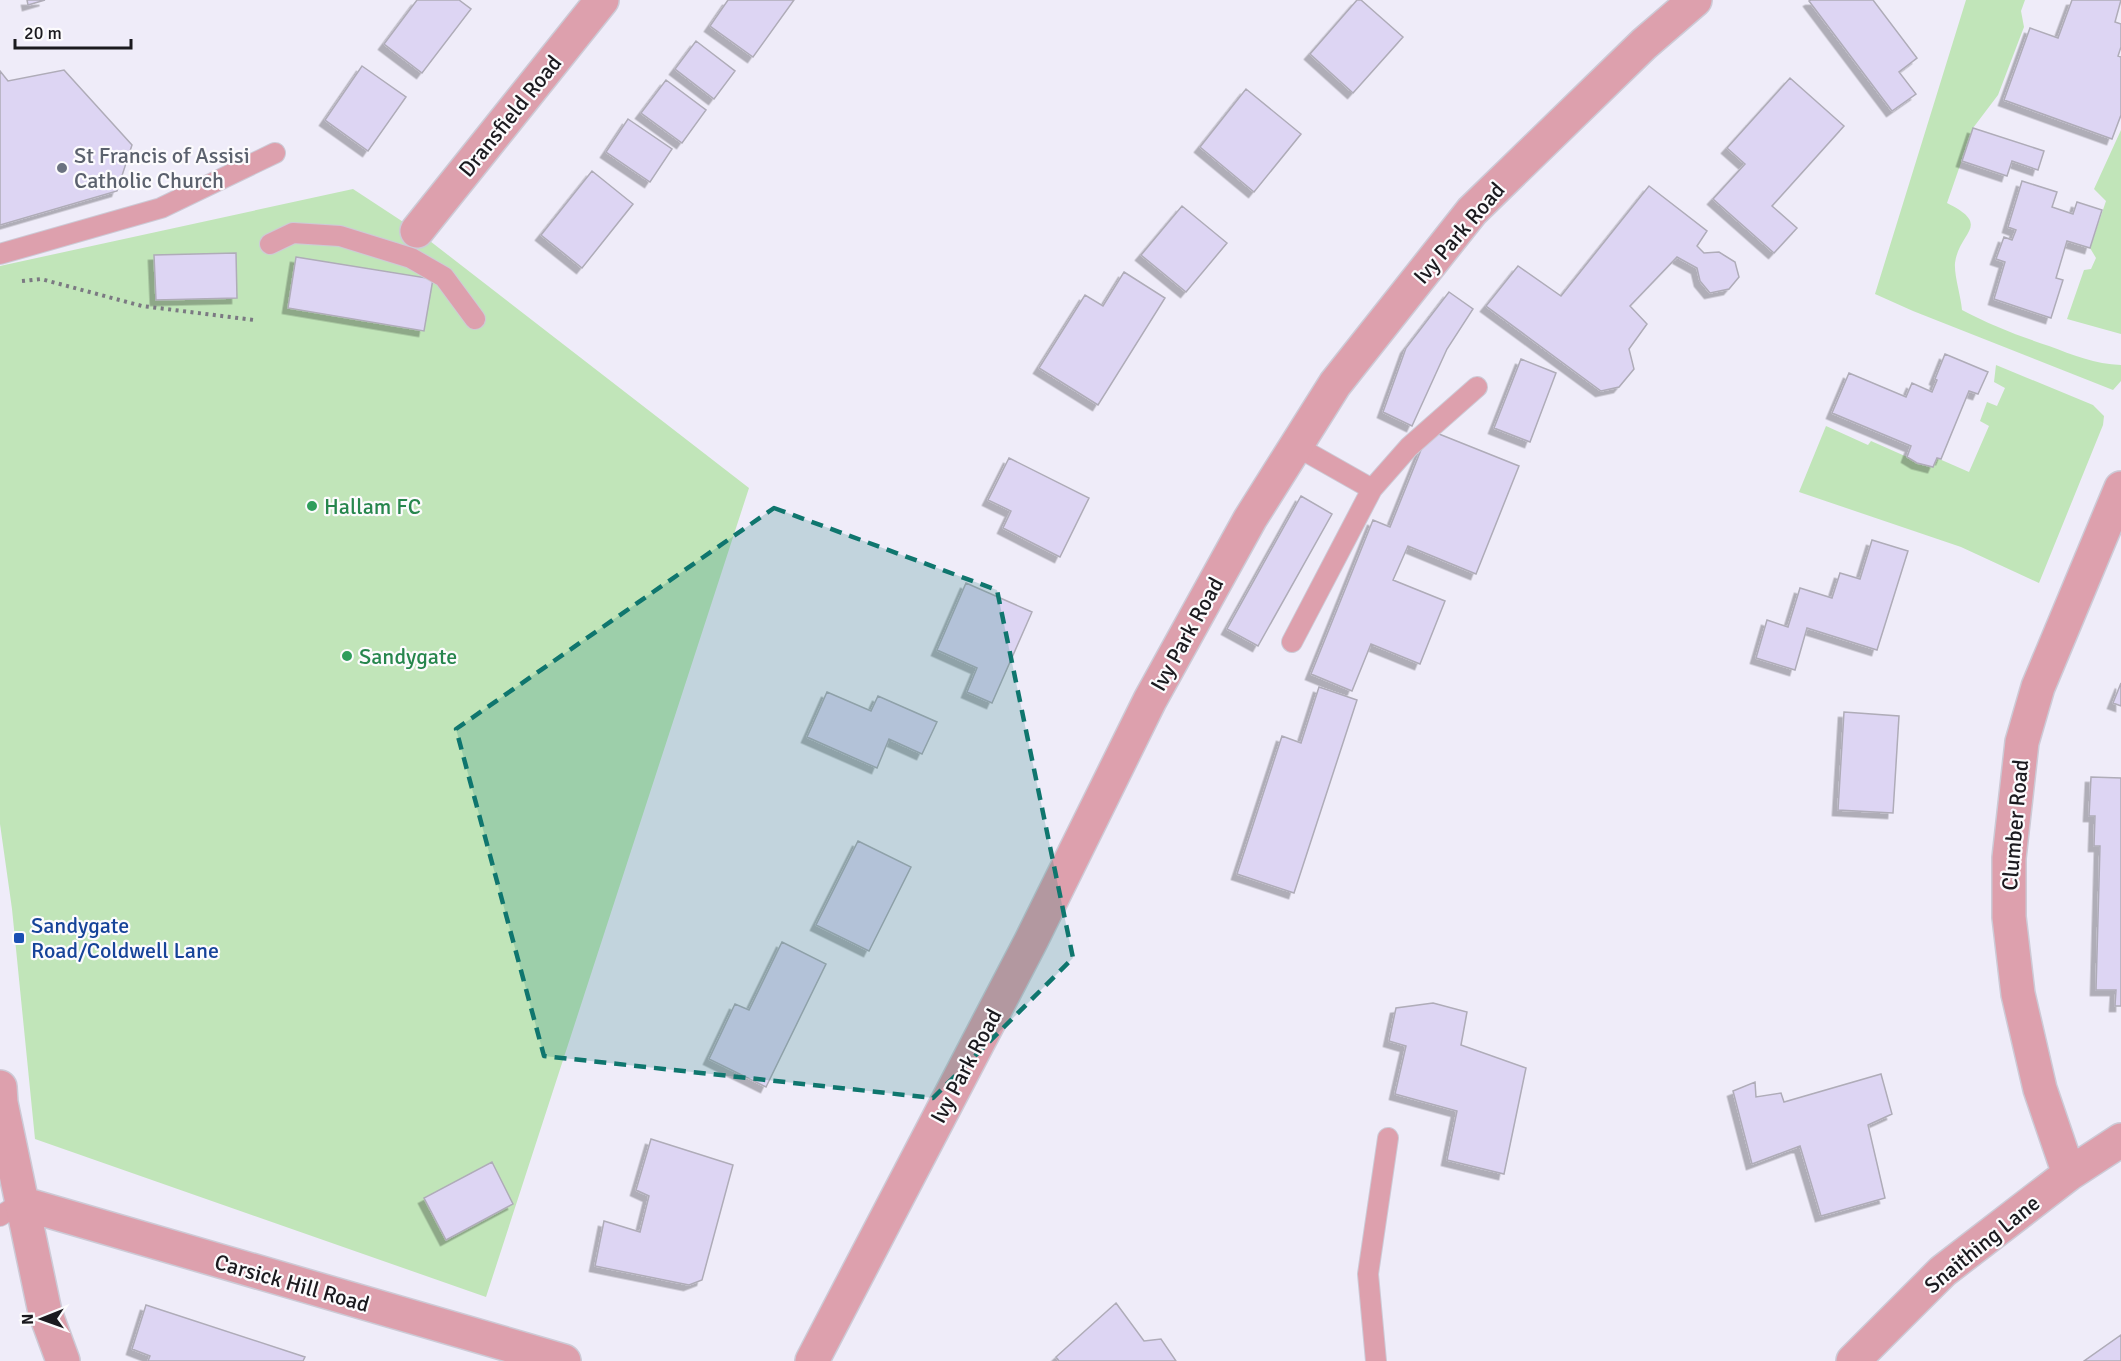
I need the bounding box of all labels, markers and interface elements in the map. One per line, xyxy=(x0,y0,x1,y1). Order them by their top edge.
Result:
scale bar xyxy=(15,12,130,50)
text: 20 m xyxy=(24,22,62,44)
street label: Dransfield Road xyxy=(453,50,567,182)
place label: St Francis of Assisi Catholic Church xyxy=(74,142,250,194)
marker: St Francis of Assisi Catholic Church xyxy=(55,161,69,175)
street label: Ivy Park Road xyxy=(1408,177,1510,289)
place label: Hallam FC xyxy=(324,493,421,520)
marker: Hallam FC xyxy=(305,499,319,513)
street label: Ivy Park Road xyxy=(1145,572,1229,696)
place label: Sandygate xyxy=(359,643,457,670)
marker: Sandygate xyxy=(340,649,354,663)
street label: Clumber Road xyxy=(1996,758,2034,892)
place label: Sandygate Road/Coldwell Lane xyxy=(31,912,219,964)
marker: Sandygate Road/Coldwell Lane xyxy=(12,931,26,945)
street label: Ivy Park Road xyxy=(925,1004,1007,1128)
street label: Snaithing Lane xyxy=(1919,1189,2045,1299)
street label: Carsick Hill Road xyxy=(212,1248,372,1318)
north arrow xyxy=(12,1289,72,1349)
text: N xyxy=(18,1314,38,1325)

